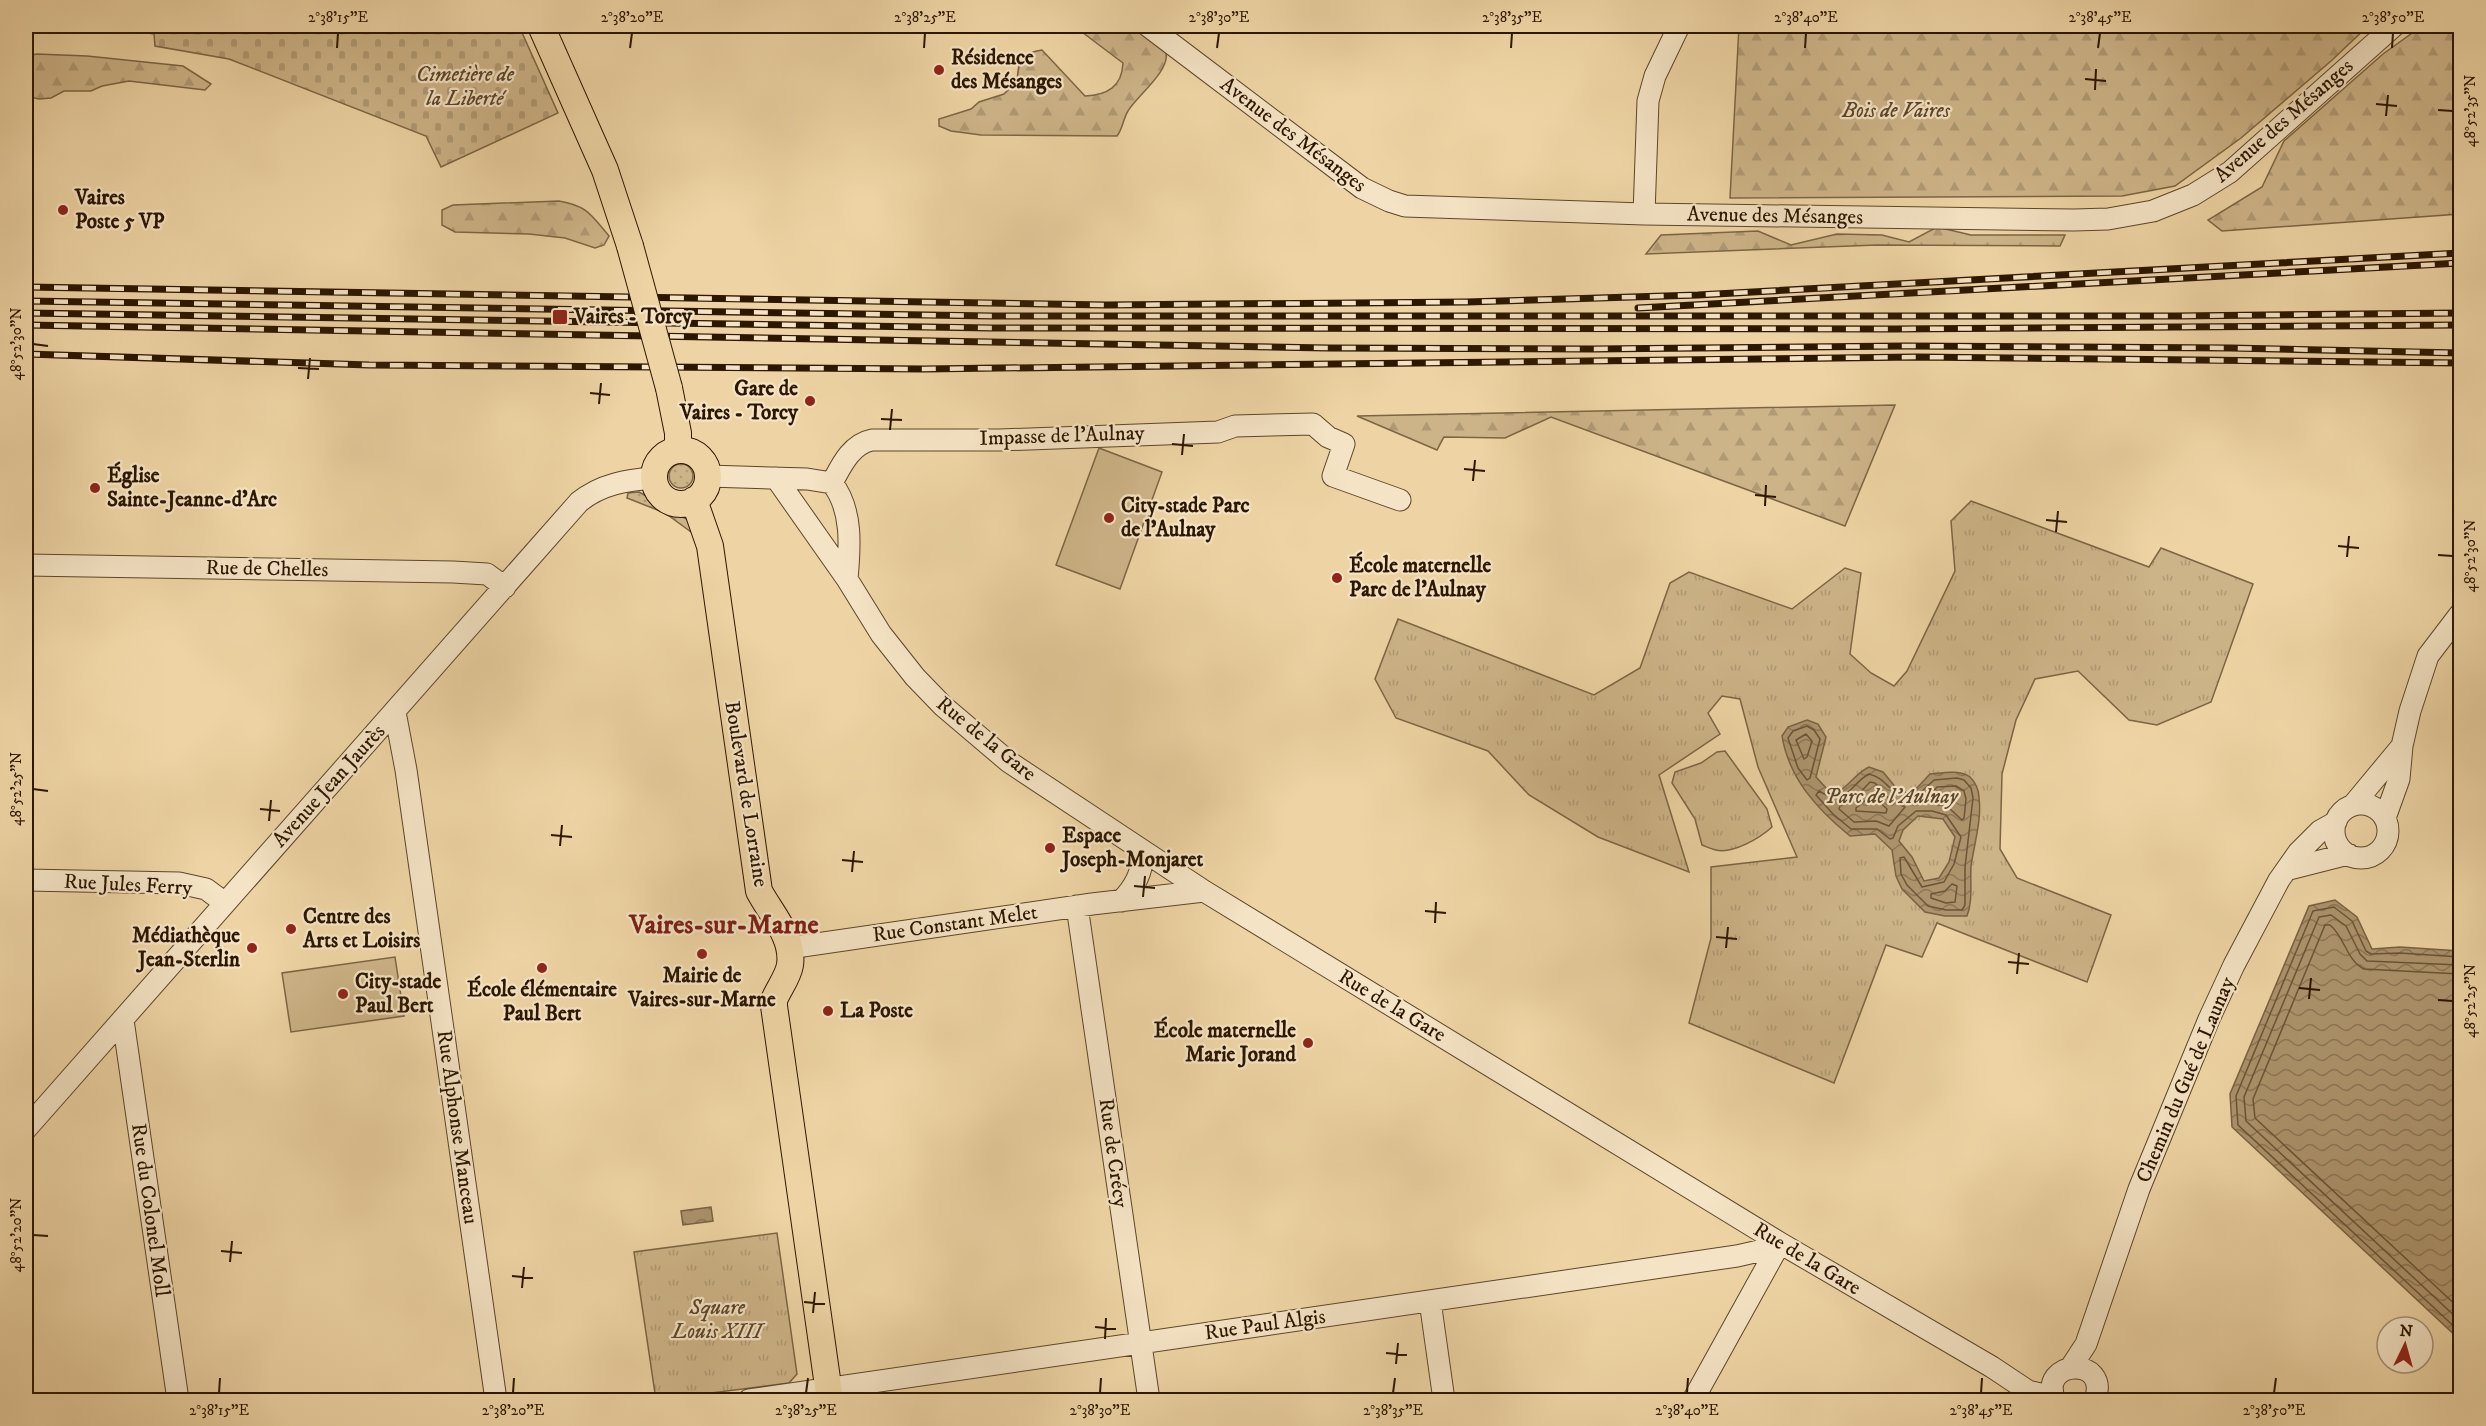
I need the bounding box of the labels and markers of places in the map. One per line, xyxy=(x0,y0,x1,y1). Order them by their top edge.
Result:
place label: Résidence des Mésanges xyxy=(951,45,1062,95)
marker: Résidence des Mésanges xyxy=(932,63,946,77)
place label: Vaires Poste 5 VP xyxy=(74,185,165,235)
marker: Vaires Poste 5 VP xyxy=(56,203,70,217)
place label: Vaires - Torcy xyxy=(573,304,693,330)
marker: Vaires - Torcy xyxy=(551,308,569,326)
place label: Gare de Vaires - Torcy xyxy=(679,376,799,426)
marker: Gare de Vaires - Torcy xyxy=(803,394,817,408)
place label: Église Sainte-Jeanne-d'Arc xyxy=(107,461,277,513)
marker: Église Sainte-Jeanne-d'Arc xyxy=(88,481,102,495)
place label: City-stade Parc de l'Aulnay xyxy=(1121,493,1250,543)
marker: City-stade Parc de l'Aulnay xyxy=(1102,511,1116,525)
place label: École maternelle Parc de l'Aulnay xyxy=(1349,551,1492,603)
marker: École maternelle Parc de l'Aulnay xyxy=(1330,571,1344,585)
place label: Espace Joseph-Monjaret xyxy=(1060,823,1203,874)
marker: Espace Joseph-Monjaret xyxy=(1043,841,1057,855)
place label: Centre des Arts et Loisirs xyxy=(302,904,420,954)
marker: Centre des Arts et Loisirs xyxy=(284,922,298,936)
place label: Médiathèque Jean-Sterlin xyxy=(132,923,241,973)
marker: Médiathèque Jean-Sterlin xyxy=(245,941,259,955)
marker: Mairie de Vaires-sur-Marne xyxy=(695,947,709,961)
marker: École élémentaire Paul Bert xyxy=(535,961,549,975)
place label: Mairie de Vaires-sur-Marne xyxy=(627,963,776,1013)
place label: City-stade Paul Bert xyxy=(355,969,442,1019)
place label: École élémentaire Paul Bert xyxy=(467,975,617,1027)
marker: City-stade Paul Bert xyxy=(336,987,350,1001)
place label: La Poste xyxy=(840,998,913,1024)
marker: La Poste xyxy=(821,1004,835,1018)
place label: École maternelle Marie Jorand xyxy=(1154,1016,1297,1068)
marker: École maternelle Marie Jorand xyxy=(1301,1036,1315,1050)

